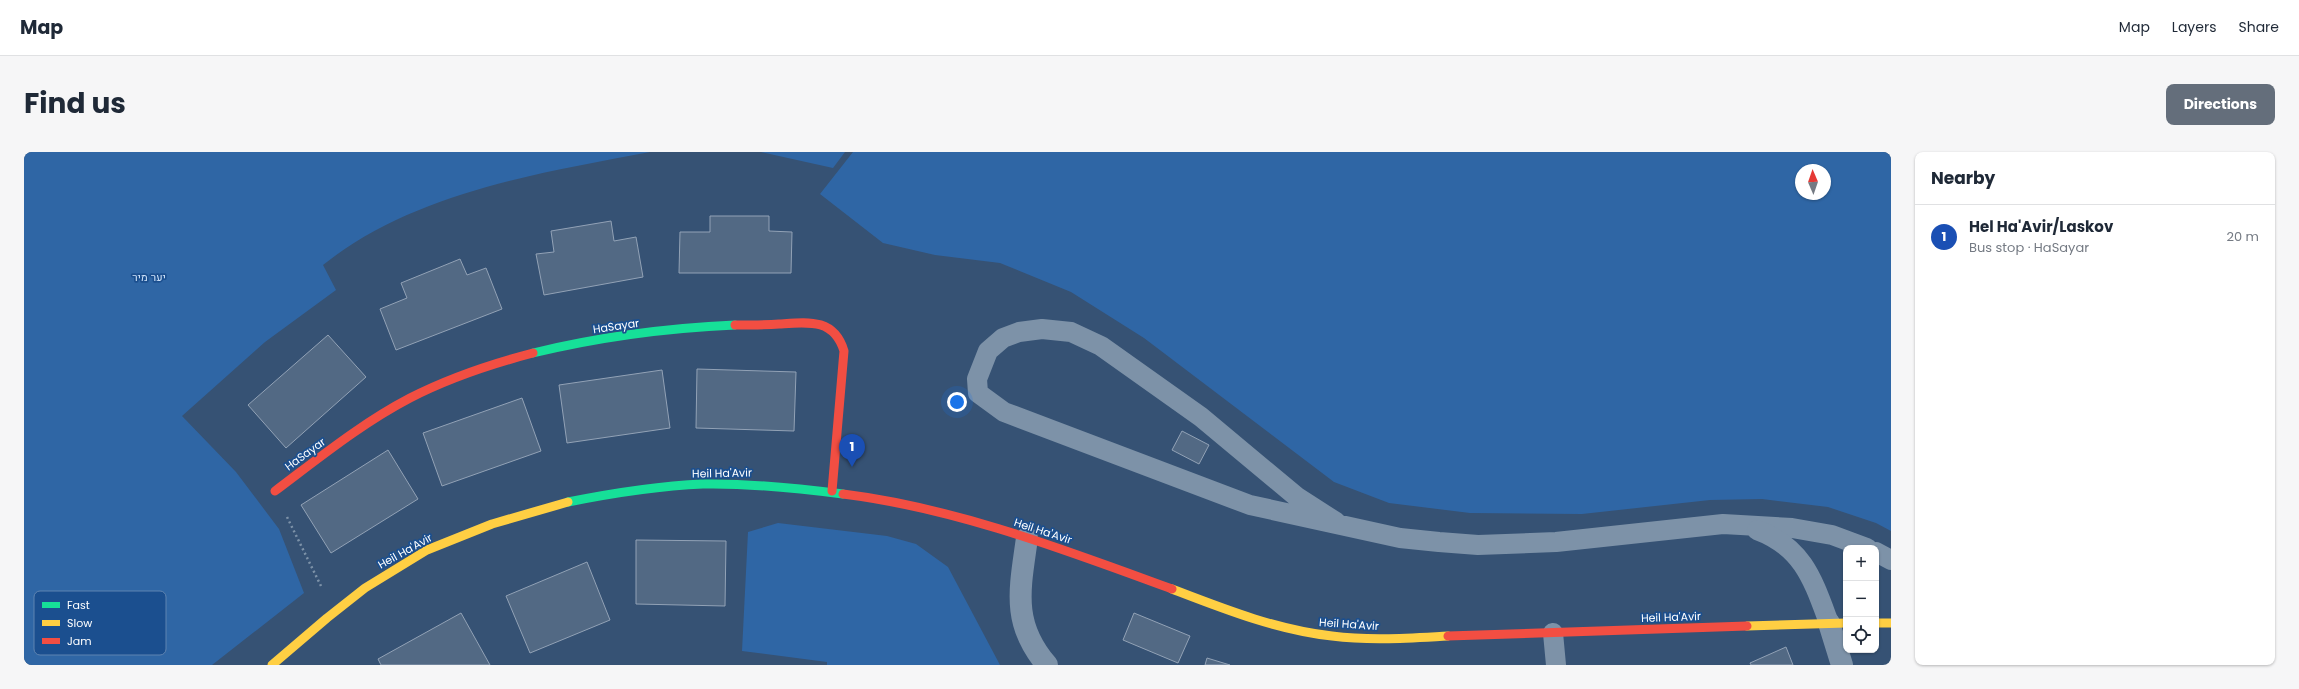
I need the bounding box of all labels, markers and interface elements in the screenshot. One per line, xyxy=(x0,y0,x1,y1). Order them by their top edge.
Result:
text: Map xyxy=(20,14,63,41)
text: Map xyxy=(2119,17,2150,37)
text: Layers xyxy=(2172,17,2216,37)
text: Share xyxy=(2238,17,2279,37)
text: Find us xyxy=(24,84,126,123)
button: Directions xyxy=(2166,84,2275,125)
north arrow xyxy=(1795,164,1831,200)
text: Nearby xyxy=(1931,166,1995,190)
text: Hel Ha'Avir/Laskov xyxy=(1969,216,2113,237)
text: 1 xyxy=(1942,227,1946,246)
text: 20 m xyxy=(2226,227,2259,246)
text: Bus stop · HaSayar xyxy=(1969,238,2089,257)
park label: יער מיר xyxy=(132,269,166,285)
street label: HaSayar xyxy=(592,315,640,337)
your location xyxy=(947,392,967,412)
street label: HaSayar xyxy=(281,434,329,474)
pin: 1 xyxy=(839,434,865,467)
street label: Heil Ha'Avir xyxy=(692,464,752,482)
street label: Heil Ha'Avir xyxy=(1012,514,1074,548)
street label: Heil Ha'Avir xyxy=(375,529,435,573)
map controls xyxy=(1843,545,1879,653)
button: + xyxy=(1843,545,1879,581)
button: − xyxy=(1843,581,1879,617)
legend xyxy=(34,591,166,655)
text: Fast xyxy=(67,597,90,613)
street label: Heil Ha'Avir xyxy=(1641,608,1701,626)
street label: Heil Ha'Avir xyxy=(1319,614,1379,634)
text: Slow xyxy=(67,615,92,631)
button: locate xyxy=(1843,617,1879,653)
text: Jam xyxy=(67,633,92,649)

